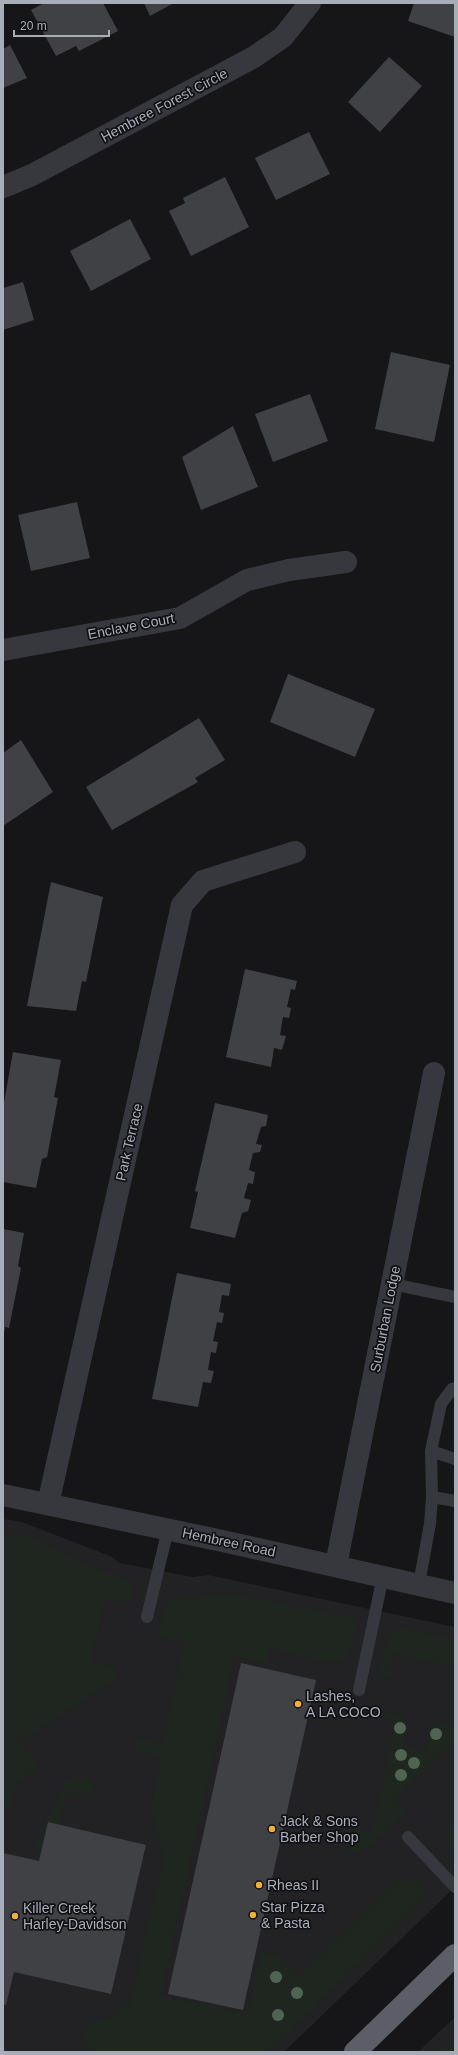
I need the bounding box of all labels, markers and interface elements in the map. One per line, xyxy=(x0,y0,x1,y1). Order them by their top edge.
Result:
scale bar xyxy=(14,12,109,38)
text: 20 m xyxy=(20,19,47,33)
street label: Hembree Forest Circle xyxy=(98,65,230,145)
street label: Enclave Court xyxy=(86,610,176,642)
street label: Park Terrace xyxy=(112,1101,146,1182)
street label: Surburban Lodge xyxy=(367,1264,403,1374)
street label: Hembree Road xyxy=(181,1524,277,1560)
place label: Lashes, A LA COCO xyxy=(306,1688,381,1720)
marker: Lashes, A LA COCO xyxy=(293,1699,303,1709)
place label: Jack & Sons Barber Shop xyxy=(280,1813,359,1845)
marker: Jack & Sons Barber Shop xyxy=(267,1824,277,1834)
place label: Rheas II xyxy=(267,1877,319,1893)
marker: Rheas II xyxy=(254,1880,264,1890)
place label: Star Pizza & Pasta xyxy=(261,1899,325,1931)
place label: Killer Creek Harley-Davidson xyxy=(23,1900,126,1932)
marker: Star Pizza & Pasta xyxy=(248,1910,258,1920)
marker: Killer Creek Harley-Davidson xyxy=(10,1911,20,1921)

